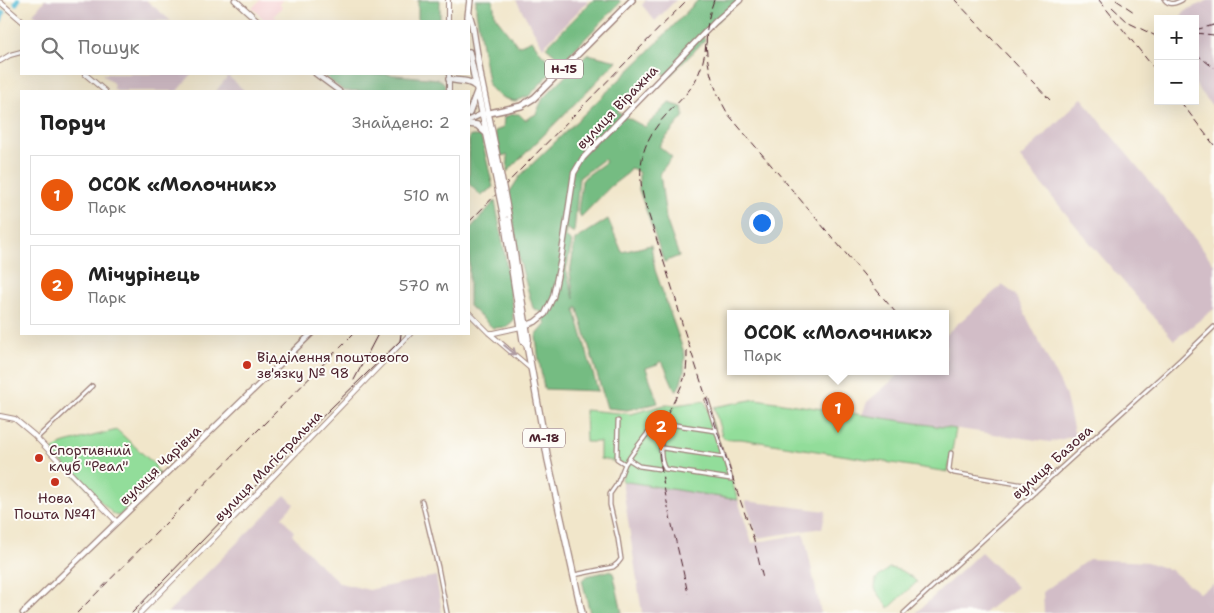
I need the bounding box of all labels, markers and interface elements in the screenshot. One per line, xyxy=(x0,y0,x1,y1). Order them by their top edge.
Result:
map controls xyxy=(1154,15,1199,105)
button: + xyxy=(1154,15,1199,60)
search box xyxy=(20,20,470,75)
icon: search xyxy=(38,34,66,62)
text: Пошук xyxy=(78,35,140,60)
road number: Н-15 xyxy=(545,60,583,78)
button: − xyxy=(1154,60,1199,105)
street label: вулиця Віражна xyxy=(572,61,662,153)
text: Поруч xyxy=(40,109,106,137)
text: Знайдено: 2 xyxy=(352,112,450,133)
text: ОСОК «Молочник» xyxy=(88,172,277,197)
text: 1 xyxy=(53,185,61,206)
text: 510 m xyxy=(403,185,449,206)
text: Парк xyxy=(88,197,126,218)
your location xyxy=(749,210,775,236)
text: Мічурінець xyxy=(88,262,200,287)
text: 2 xyxy=(51,275,63,296)
text: 570 m xyxy=(399,275,449,296)
text: Парк xyxy=(88,287,126,308)
popup xyxy=(727,310,949,375)
text: ОСОК «Молочник» xyxy=(744,320,932,345)
one-way arrow xyxy=(504,344,517,355)
text: Парк xyxy=(744,345,782,366)
place label: Відділення поштового зв'язку № 98 xyxy=(257,348,409,382)
marker: Відділення поштового зв'язку № 98 xyxy=(241,359,253,371)
pin: 1 xyxy=(822,392,854,433)
street label: вулиця Магістральна xyxy=(210,406,326,525)
pin: 2 xyxy=(645,410,677,451)
street label: вулиця Чарівна xyxy=(115,421,205,509)
street label: вулиця Базова xyxy=(1008,421,1096,503)
road number: М-18 xyxy=(523,428,565,448)
place label: Спортивний клуб "Реал" xyxy=(49,441,131,475)
marker: Спортивний клуб "Реал" xyxy=(33,452,45,464)
marker: Нова Пошта №41 xyxy=(49,476,61,488)
place label: Нова Пошта №41 xyxy=(14,489,96,523)

